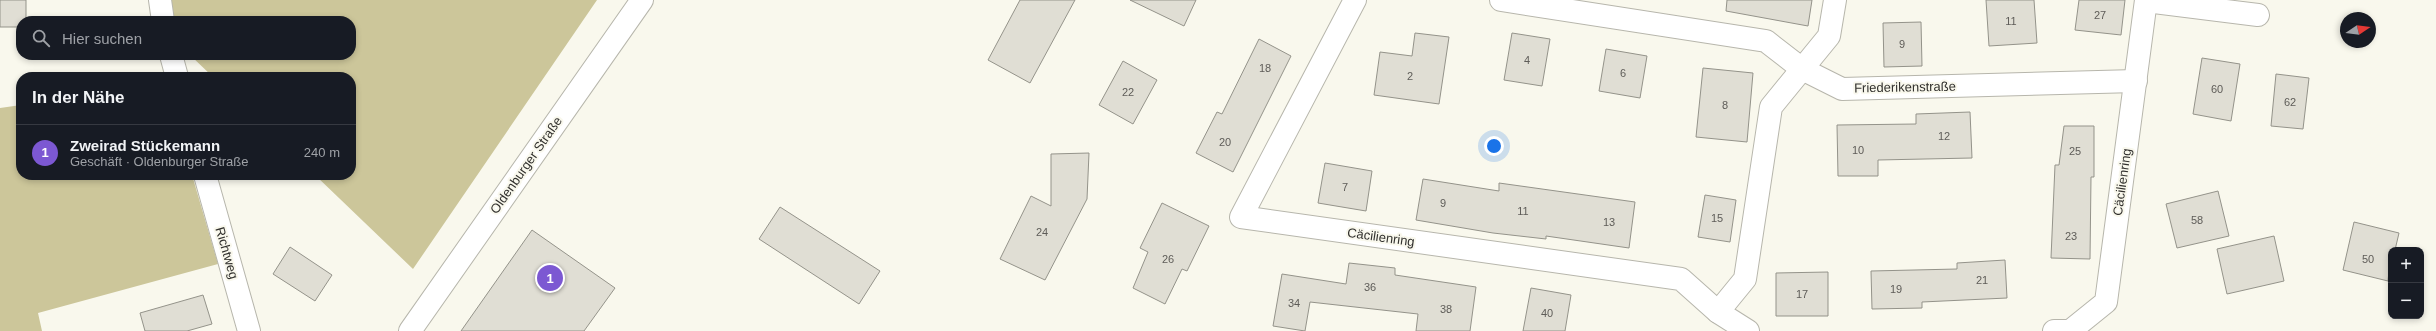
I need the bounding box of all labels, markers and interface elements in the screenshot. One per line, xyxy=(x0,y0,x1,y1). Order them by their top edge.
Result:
house number: 27 xyxy=(2094,9,2106,21)
north arrow xyxy=(2340,12,2376,48)
house number: 11 xyxy=(2005,15,2017,27)
search box xyxy=(16,16,356,60)
icon: search xyxy=(30,27,52,49)
text: Hier suchen xyxy=(62,30,142,47)
house number: 9 xyxy=(1899,38,1905,50)
house number: 4 xyxy=(1524,54,1530,66)
house number: 18 xyxy=(1259,62,1271,74)
house number: 6 xyxy=(1620,67,1626,79)
house number: 2 xyxy=(1407,70,1413,82)
street label: Friederikenstraße xyxy=(1854,79,1956,95)
house number: 60 xyxy=(2211,83,2223,95)
house number: 22 xyxy=(1122,86,1134,98)
text: In der Nähe xyxy=(32,88,125,107)
house number: 62 xyxy=(2284,96,2296,108)
house number: 8 xyxy=(1722,99,1728,111)
street label: Oldenburger Straße xyxy=(487,114,565,216)
house number: 12 xyxy=(1938,130,1950,142)
house number: 20 xyxy=(1219,136,1231,148)
your location xyxy=(1484,136,1504,156)
text: Zweirad Stückemann xyxy=(70,137,220,154)
house number: 10 xyxy=(1852,144,1864,156)
text: 1 xyxy=(41,145,49,160)
text: 240 m xyxy=(304,145,340,160)
house number: 25 xyxy=(2069,145,2081,157)
street label: Cäcilienring xyxy=(2110,147,2134,217)
text: Geschäft · Oldenburger Straße xyxy=(70,154,248,169)
house number: 7 xyxy=(1342,181,1348,193)
house number: 9 xyxy=(1440,197,1446,209)
house number: 11 xyxy=(1517,205,1529,217)
house number: 15 xyxy=(1711,212,1723,224)
house number: 58 xyxy=(2191,214,2203,226)
house number: 13 xyxy=(1603,216,1615,228)
street label: Richtweg xyxy=(212,225,242,281)
street label: Cäcilienring xyxy=(1346,225,1416,249)
house number: 24 xyxy=(1036,226,1048,238)
house number: 23 xyxy=(2065,230,2077,242)
map controls xyxy=(2388,247,2424,319)
button: + xyxy=(2388,247,2424,283)
house number: 26 xyxy=(1162,253,1174,265)
house number: 50 xyxy=(2362,253,2374,265)
pin: 1 xyxy=(537,263,563,293)
house number: 21 xyxy=(1976,274,1988,286)
house number: 36 xyxy=(1364,281,1376,293)
house number: 19 xyxy=(1890,283,1902,295)
button: − xyxy=(2388,283,2424,319)
house number: 17 xyxy=(1796,288,1808,300)
house number: 34 xyxy=(1288,297,1300,309)
house number: 38 xyxy=(1440,303,1452,315)
house number: 40 xyxy=(1541,307,1553,319)

